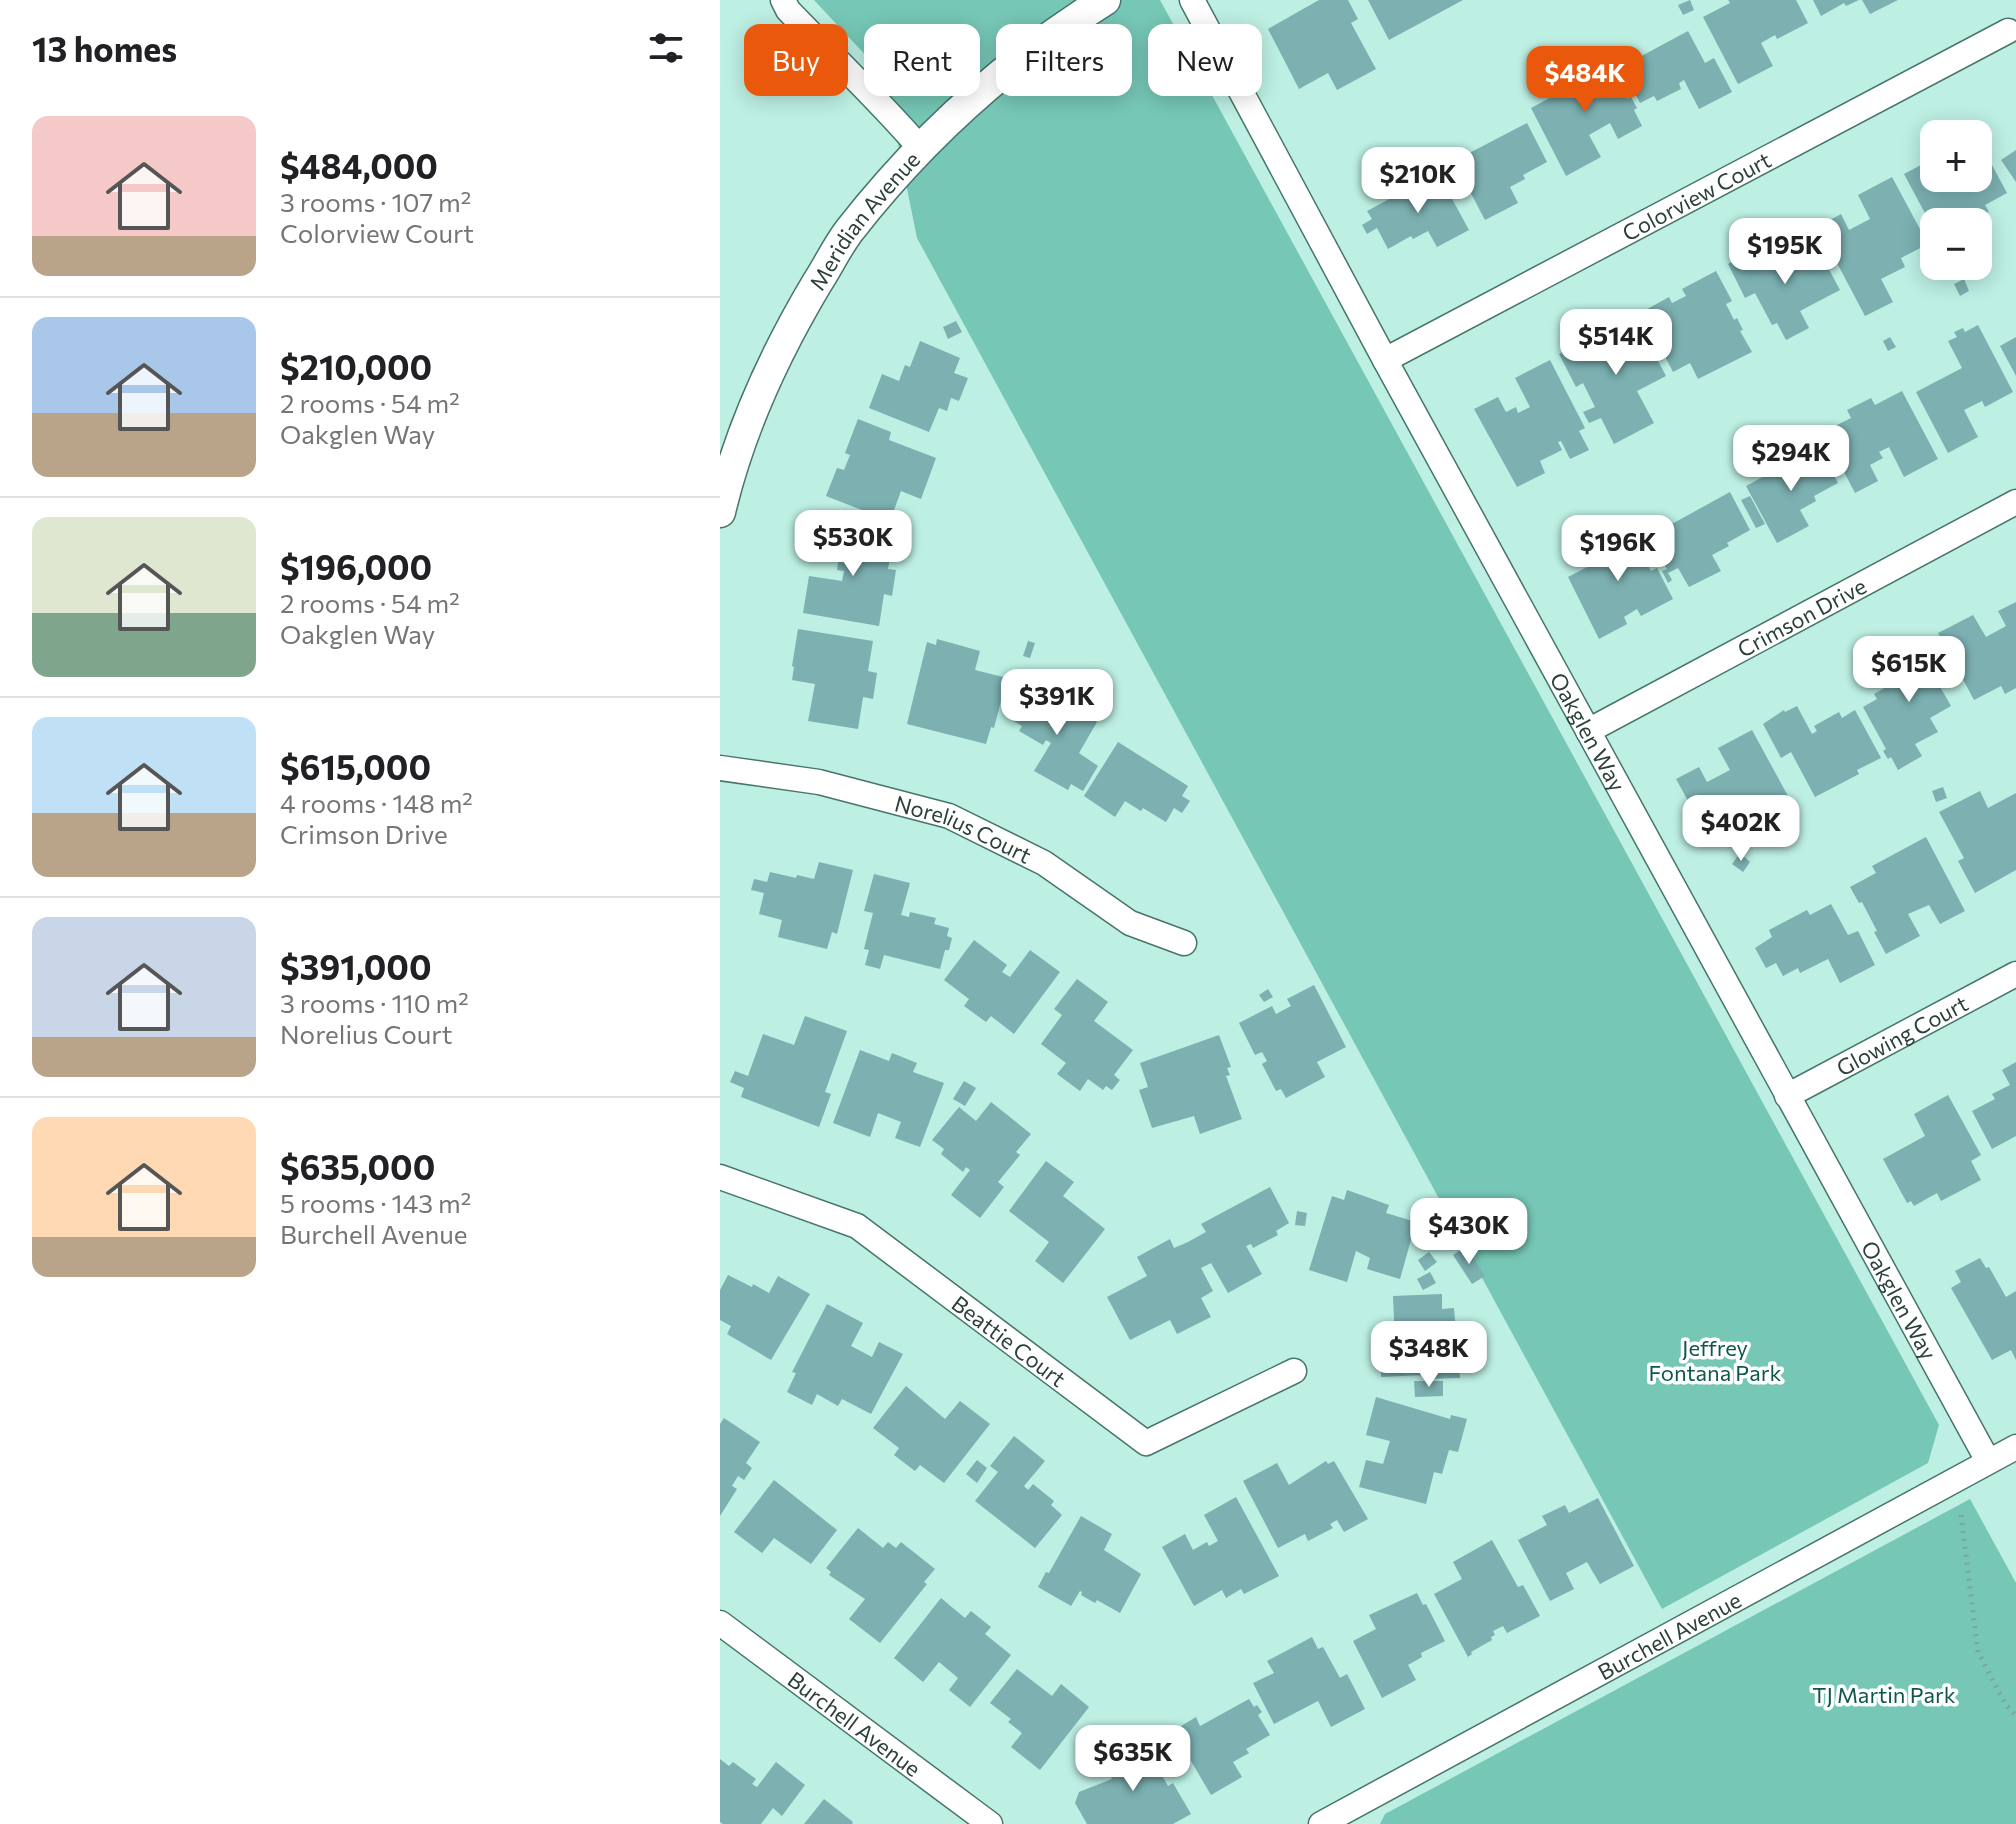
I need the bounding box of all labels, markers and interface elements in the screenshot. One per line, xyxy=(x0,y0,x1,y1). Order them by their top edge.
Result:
chip: Buy xyxy=(744,24,848,96)
chip: Rent xyxy=(864,24,980,96)
chip: Filters xyxy=(996,24,1132,96)
chip: New xyxy=(1148,24,1262,96)
icon: filters xyxy=(644,26,688,70)
text: 13 homes xyxy=(32,27,177,69)
pin: $484K xyxy=(1529,46,1641,114)
text: $484K xyxy=(1544,56,1626,87)
map controls xyxy=(1920,120,1992,280)
button: + xyxy=(1920,120,1992,192)
text: $484,000 xyxy=(280,144,438,186)
street label: Meridian Avenue xyxy=(803,145,925,295)
street label: Colorview Court xyxy=(1617,145,1775,246)
pin: $210K xyxy=(1362,147,1474,215)
icon: home xyxy=(96,148,192,244)
text: $210K xyxy=(1380,157,1456,188)
text: 3 rooms · 107 m² xyxy=(280,186,471,217)
button: − xyxy=(1920,208,1992,280)
text: Colorview Court xyxy=(280,217,474,248)
pin: $195K xyxy=(1729,218,1841,286)
text: $195K xyxy=(1747,228,1823,259)
pin: $514K xyxy=(1560,309,1672,377)
text: $514K xyxy=(1578,319,1654,350)
text: $210,000 xyxy=(280,345,432,387)
icon: home xyxy=(96,349,192,445)
text: 2 rooms · 54 m² xyxy=(280,387,460,418)
text: Oakglen Way xyxy=(280,418,435,449)
pin: $294K xyxy=(1735,425,1847,493)
text: $294K xyxy=(1751,435,1831,466)
pin: $530K xyxy=(797,510,909,578)
pin: $196K xyxy=(1562,515,1674,583)
text: $530K xyxy=(813,520,893,551)
text: $196K xyxy=(1580,525,1656,556)
text: $196,000 xyxy=(280,545,432,587)
icon: home xyxy=(96,549,192,645)
street label: Crimson Drive xyxy=(1732,571,1870,662)
text: 2 rooms · 54 m² xyxy=(280,587,460,618)
text: Oakglen Way xyxy=(280,618,435,649)
pin: $615K xyxy=(1853,636,1965,704)
text: $615K xyxy=(1871,646,1947,677)
street label: Oakglen Way xyxy=(1545,667,1632,796)
pin: $391K xyxy=(1001,669,1113,737)
text: $391K xyxy=(1019,679,1095,710)
text: $615,000 xyxy=(280,745,431,787)
icon: home xyxy=(96,749,192,845)
text: 4 rooms · 148 m² xyxy=(280,787,473,818)
street label: Norelius Court xyxy=(892,789,1036,868)
pin: $402K xyxy=(1685,795,1797,863)
text: $402K xyxy=(1701,805,1781,836)
text: Crimson Drive xyxy=(280,818,448,849)
text: $391,000 xyxy=(280,945,432,987)
icon: home xyxy=(96,949,192,1045)
text: 3 rooms · 110 m² xyxy=(280,987,469,1018)
street label: Glowing Court xyxy=(1831,989,1972,1081)
text: Norelius Court xyxy=(280,1018,452,1049)
text: $635,000 xyxy=(280,1145,435,1187)
icon: home xyxy=(96,1149,192,1245)
text: 5 rooms · 143 m² xyxy=(280,1187,471,1218)
pin: $430K xyxy=(1413,1198,1525,1266)
text: $430K xyxy=(1428,1208,1510,1239)
text: Burchell Avenue xyxy=(280,1218,468,1249)
street label: Oakglen Way xyxy=(1856,1236,1943,1364)
street label: Beattie Court xyxy=(947,1289,1072,1392)
pin: $348K xyxy=(1373,1321,1485,1389)
text: $348K xyxy=(1389,1331,1469,1362)
park label: Jeffrey Fontana Park xyxy=(1649,1334,1781,1386)
street label: Burchell Avenue xyxy=(1593,1585,1745,1685)
street label: Burchell Avenue xyxy=(783,1665,927,1782)
park label: TJ Martin Park xyxy=(1812,1681,1956,1708)
pin: $635K xyxy=(1077,1725,1189,1793)
text: $635K xyxy=(1093,1735,1173,1766)

